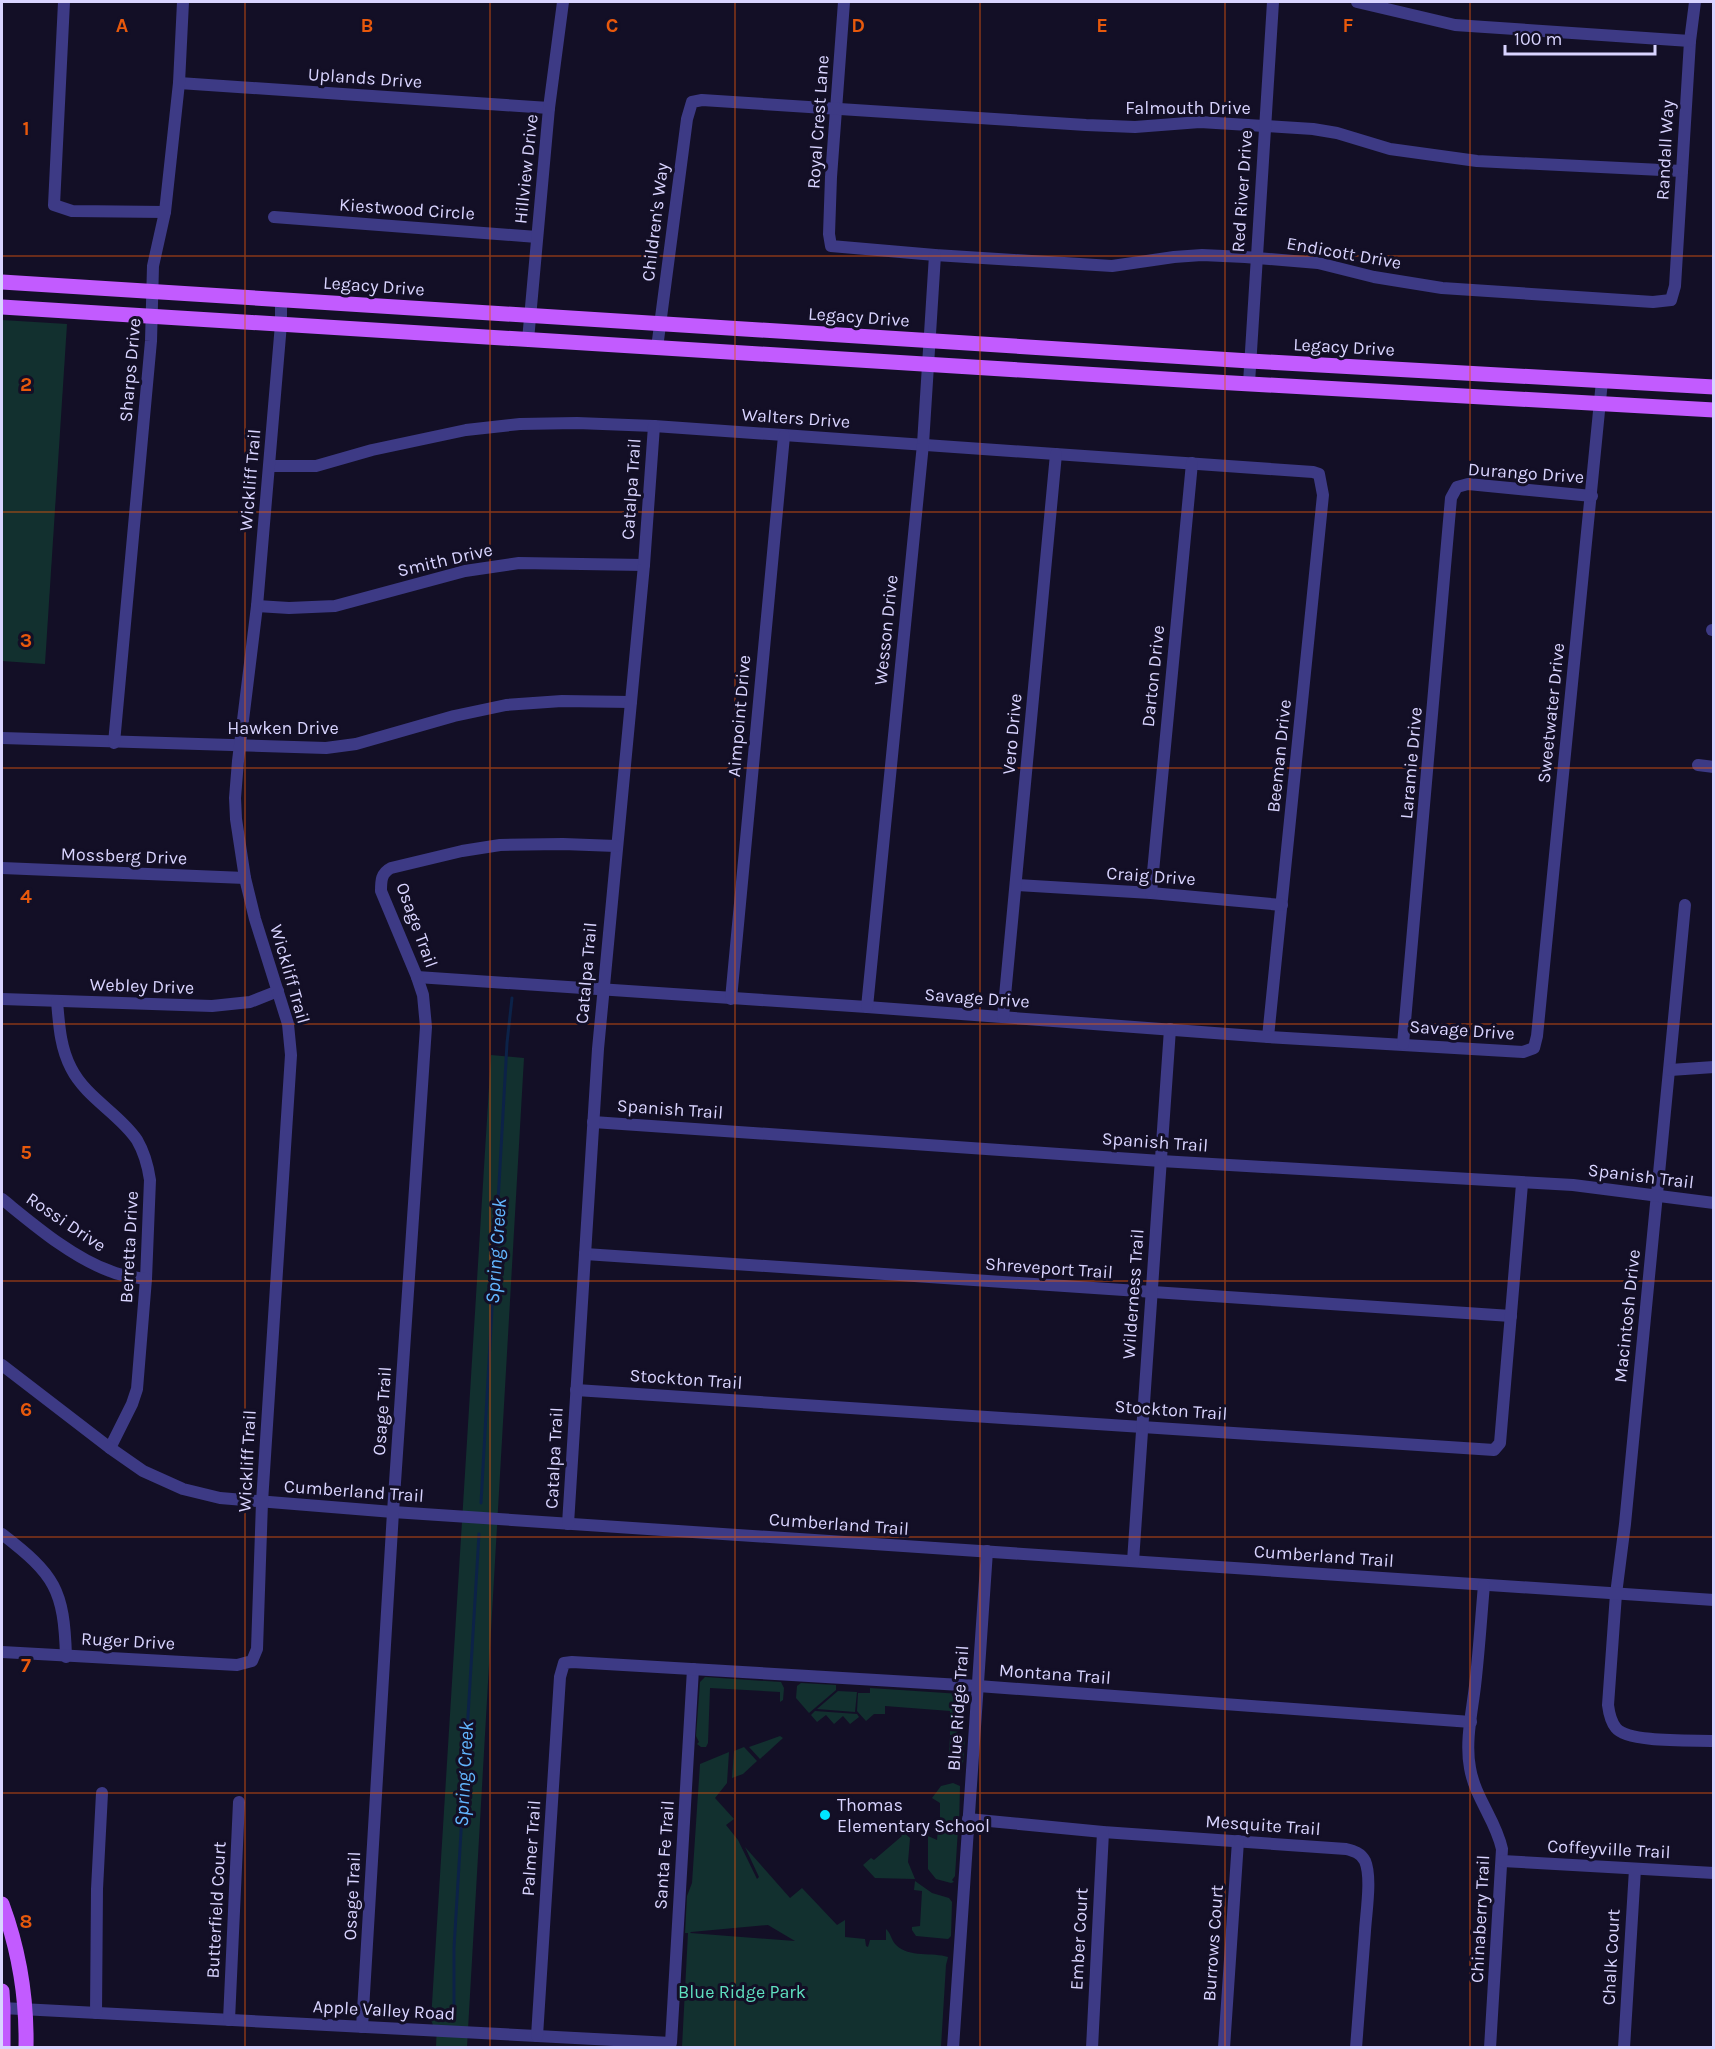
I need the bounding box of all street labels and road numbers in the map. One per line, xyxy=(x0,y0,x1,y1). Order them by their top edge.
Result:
street label: Royal Crest Lane xyxy=(802,54,834,190)
street label: Uplands Drive xyxy=(307,63,423,93)
street label: Falmouth Drive xyxy=(1125,97,1251,119)
street label: Randall Way xyxy=(1651,99,1679,201)
street label: Hillview Drive xyxy=(509,113,543,225)
street label: Red River Drive xyxy=(1227,129,1257,253)
street label: Children's Way xyxy=(637,161,673,283)
street label: Kiestwood Circle xyxy=(338,193,476,225)
street label: Endicott Drive xyxy=(1285,232,1403,274)
street label: Legacy Drive xyxy=(322,271,426,301)
street label: Legacy Drive xyxy=(807,302,911,332)
street label: Sharps Drive xyxy=(114,317,146,423)
street label: Legacy Drive xyxy=(1293,333,1395,361)
street label: Walters Drive xyxy=(741,403,851,433)
street label: Wickliff Trail xyxy=(235,428,265,532)
street label: Catalpa Trail xyxy=(616,437,646,541)
street label: Durango Drive xyxy=(1467,458,1585,488)
street label: Smith Drive xyxy=(395,538,495,582)
street label: Wesson Drive xyxy=(869,574,903,686)
street label: Darton Drive xyxy=(1137,624,1169,728)
street label: Sweetwater Drive xyxy=(1533,642,1569,784)
street label: Aimpoint Drive xyxy=(723,654,755,778)
street label: Vero Drive xyxy=(997,692,1027,776)
street label: Beeman Drive xyxy=(1262,698,1296,814)
street label: Laramie Drive xyxy=(1395,706,1427,820)
street label: Hawken Drive xyxy=(227,717,339,739)
street label: Mossberg Drive xyxy=(60,843,188,869)
street label: Craig Drive xyxy=(1106,862,1196,890)
street label: Osage Trail xyxy=(391,879,443,971)
street label: Catalpa Trail xyxy=(571,921,601,1025)
street label: Wickliff Trail xyxy=(265,922,315,1026)
street label: Webley Drive xyxy=(89,973,195,999)
street label: Savage Drive xyxy=(924,983,1030,1013)
street label: Savage Drive xyxy=(1409,1015,1515,1045)
street label: Spanish Trail xyxy=(616,1094,724,1124)
street label: Spanish Trail xyxy=(1101,1127,1209,1157)
street label: Spanish Trail xyxy=(1587,1159,1695,1193)
street label: Rossi Drive xyxy=(22,1187,110,1257)
street label: Berretta Drive xyxy=(115,1190,143,1304)
street label: Wilderness Trail xyxy=(1117,1228,1149,1360)
street label: Macintosh Drive xyxy=(1609,1248,1645,1384)
street label: Shreveport Trail xyxy=(984,1253,1114,1283)
street label: Stockton Trail xyxy=(629,1364,743,1394)
street label: Osage Trail xyxy=(368,1366,396,1456)
street label: Stockton Trail xyxy=(1114,1395,1228,1425)
street label: Catalpa Trail xyxy=(540,1407,568,1509)
street label: Wickliff Trail xyxy=(233,1409,261,1513)
street label: Cumberland Trail xyxy=(283,1475,425,1507)
street label: Cumberland Trail xyxy=(768,1508,910,1540)
street label: Cumberland Trail xyxy=(1253,1540,1395,1572)
street label: Ruger Drive xyxy=(80,1628,176,1654)
street label: Blue Ridge Trail xyxy=(943,1644,973,1772)
street label: Montana Trail xyxy=(998,1659,1112,1689)
street label: Palmer Trail xyxy=(517,1799,545,1897)
street label: Santa Fe Trail xyxy=(649,1800,679,1910)
street label: Mesquite Trail xyxy=(1205,1810,1321,1840)
street label: Coffeyville Trail xyxy=(1547,1835,1671,1863)
street label: Butterfield Court xyxy=(201,1841,231,1979)
street label: Osage Trail xyxy=(339,1851,365,1941)
street label: Chinaberry Trail xyxy=(1466,1854,1494,1984)
street label: Burrows Court xyxy=(1198,1884,1228,2002)
street label: Ember Court xyxy=(1065,1887,1093,1991)
street label: Chalk Court xyxy=(1597,1908,1625,2006)
street label: Apple Valley Road xyxy=(312,1995,456,2025)

